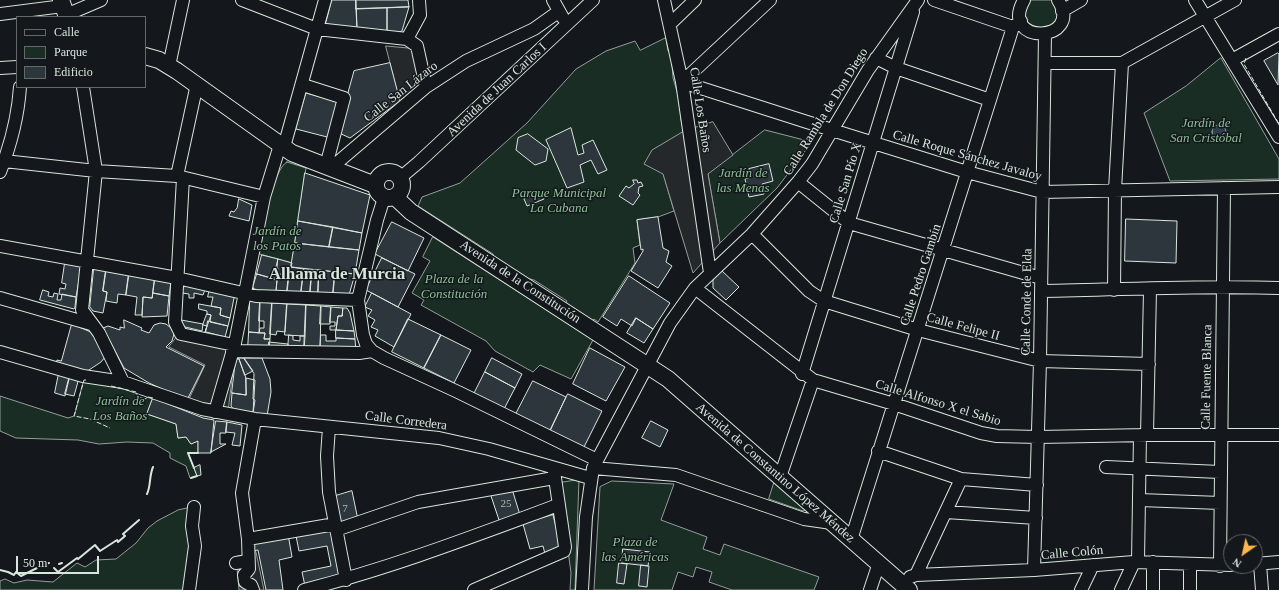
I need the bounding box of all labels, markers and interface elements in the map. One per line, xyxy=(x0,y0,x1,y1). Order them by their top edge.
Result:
legend xyxy=(16,16,146,88)
text: Calle xyxy=(54,25,79,39)
street label: Avenida de Juan Carlos I xyxy=(444,40,550,140)
text: Parque xyxy=(54,45,87,59)
street label: Calle Rambla de Don Diego xyxy=(780,45,872,179)
street label: Calle San Lázaro xyxy=(361,58,441,126)
text: Edificio xyxy=(54,65,93,79)
street label: Calle Los Baños xyxy=(686,66,714,154)
park label: Jardín de San Cristóbal xyxy=(1170,116,1242,147)
street label: Calle Roque Sánchez Javaloy xyxy=(891,127,1043,185)
street label: Calle San Pío X xyxy=(826,141,866,225)
park label: Jardín de las Menas xyxy=(716,166,770,197)
park label: Parque Municipal La Cubana xyxy=(512,186,606,217)
street label: Calle Pedro Gambín xyxy=(897,222,945,328)
park label: Jardín de los Patos xyxy=(253,224,301,255)
street label: Avenida de la Constitución xyxy=(457,237,583,327)
street label: Calle Conde de Elda xyxy=(1018,248,1036,356)
district label: Alhama de Murcia xyxy=(269,265,405,285)
park label: Plaza de la Constitución xyxy=(421,272,487,303)
street label: Calle Felipe II xyxy=(925,310,1001,344)
street label: Calle Fuente Blanca xyxy=(1198,324,1216,430)
street label: Calle Alfonso X el Sabio xyxy=(873,376,1003,430)
park label: Jardín de Los Baños xyxy=(93,394,147,425)
street label: Avenida de Constantino López Méndez xyxy=(692,400,858,546)
street label: Calle Corredera xyxy=(364,408,448,434)
house number: 25 xyxy=(500,497,512,511)
house number: 7 xyxy=(342,502,348,516)
north arrow xyxy=(1223,534,1263,574)
park label: Plaza de las Américas xyxy=(601,535,669,566)
street label: Calle Colón xyxy=(1040,543,1104,563)
scale bar xyxy=(18,548,101,574)
text: 50 m xyxy=(23,556,47,570)
text: N xyxy=(1230,556,1244,570)

